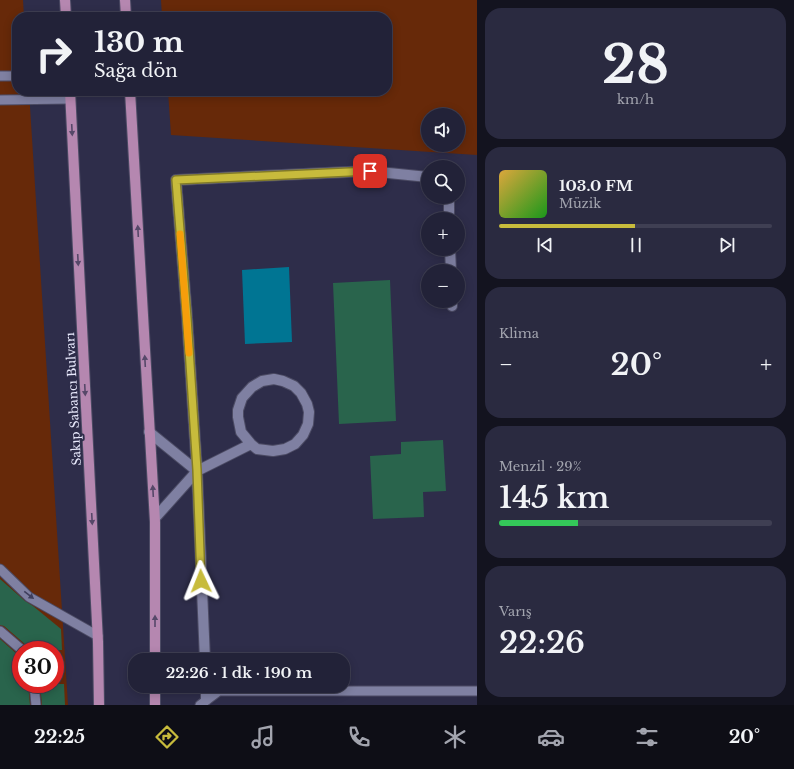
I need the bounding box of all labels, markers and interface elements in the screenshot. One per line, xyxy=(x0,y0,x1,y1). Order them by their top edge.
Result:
text: 130 m xyxy=(94,25,184,60)
icon: right xyxy=(28,28,80,80)
text: 28 xyxy=(602,33,669,97)
text: Sağa dön xyxy=(94,60,178,82)
text: km/h xyxy=(617,91,654,108)
map controls xyxy=(421,108,465,308)
button: sound xyxy=(421,108,465,152)
one-way arrow xyxy=(68,124,75,136)
pin xyxy=(353,154,387,188)
icon: arrive xyxy=(359,160,381,182)
button: search xyxy=(421,160,465,204)
text: 103.0 FM xyxy=(559,176,633,195)
text: Müzik xyxy=(559,195,601,212)
button: + xyxy=(421,212,465,256)
one-way arrow xyxy=(135,225,141,238)
icon: previous xyxy=(534,234,556,256)
icon: pause xyxy=(625,234,647,256)
icon: next xyxy=(716,234,738,256)
one-way arrow xyxy=(75,254,82,266)
button: − xyxy=(421,264,465,308)
text: Klima xyxy=(499,325,539,342)
street label: Sakıp Sabancı Bulvarı xyxy=(62,332,84,466)
text: 20° xyxy=(611,346,662,383)
text: − xyxy=(499,351,513,378)
text: + xyxy=(760,351,772,378)
one-way arrow xyxy=(142,355,149,367)
one-way arrow xyxy=(82,384,88,397)
text: Menzil · 29% xyxy=(499,458,581,475)
text: 145 km xyxy=(499,479,609,516)
one-way arrow xyxy=(150,484,156,497)
one-way arrow xyxy=(88,513,95,525)
position arrow xyxy=(180,560,222,602)
one-way arrow xyxy=(23,591,34,599)
text: Varış xyxy=(499,603,532,620)
one-way arrow xyxy=(152,614,158,627)
text: 22:26 xyxy=(499,624,585,661)
speed limit sign: 30 xyxy=(12,641,64,693)
text: 22:26 · 1 dk · 190 m xyxy=(166,663,312,682)
icon: directions xyxy=(153,723,181,751)
icon: music xyxy=(249,723,277,751)
icon: phone xyxy=(345,723,373,751)
icon: climate xyxy=(441,723,469,751)
icon: car xyxy=(537,723,565,751)
icon: filters xyxy=(633,723,661,751)
text: 22:25 xyxy=(34,726,85,748)
text: 20° xyxy=(729,726,760,748)

